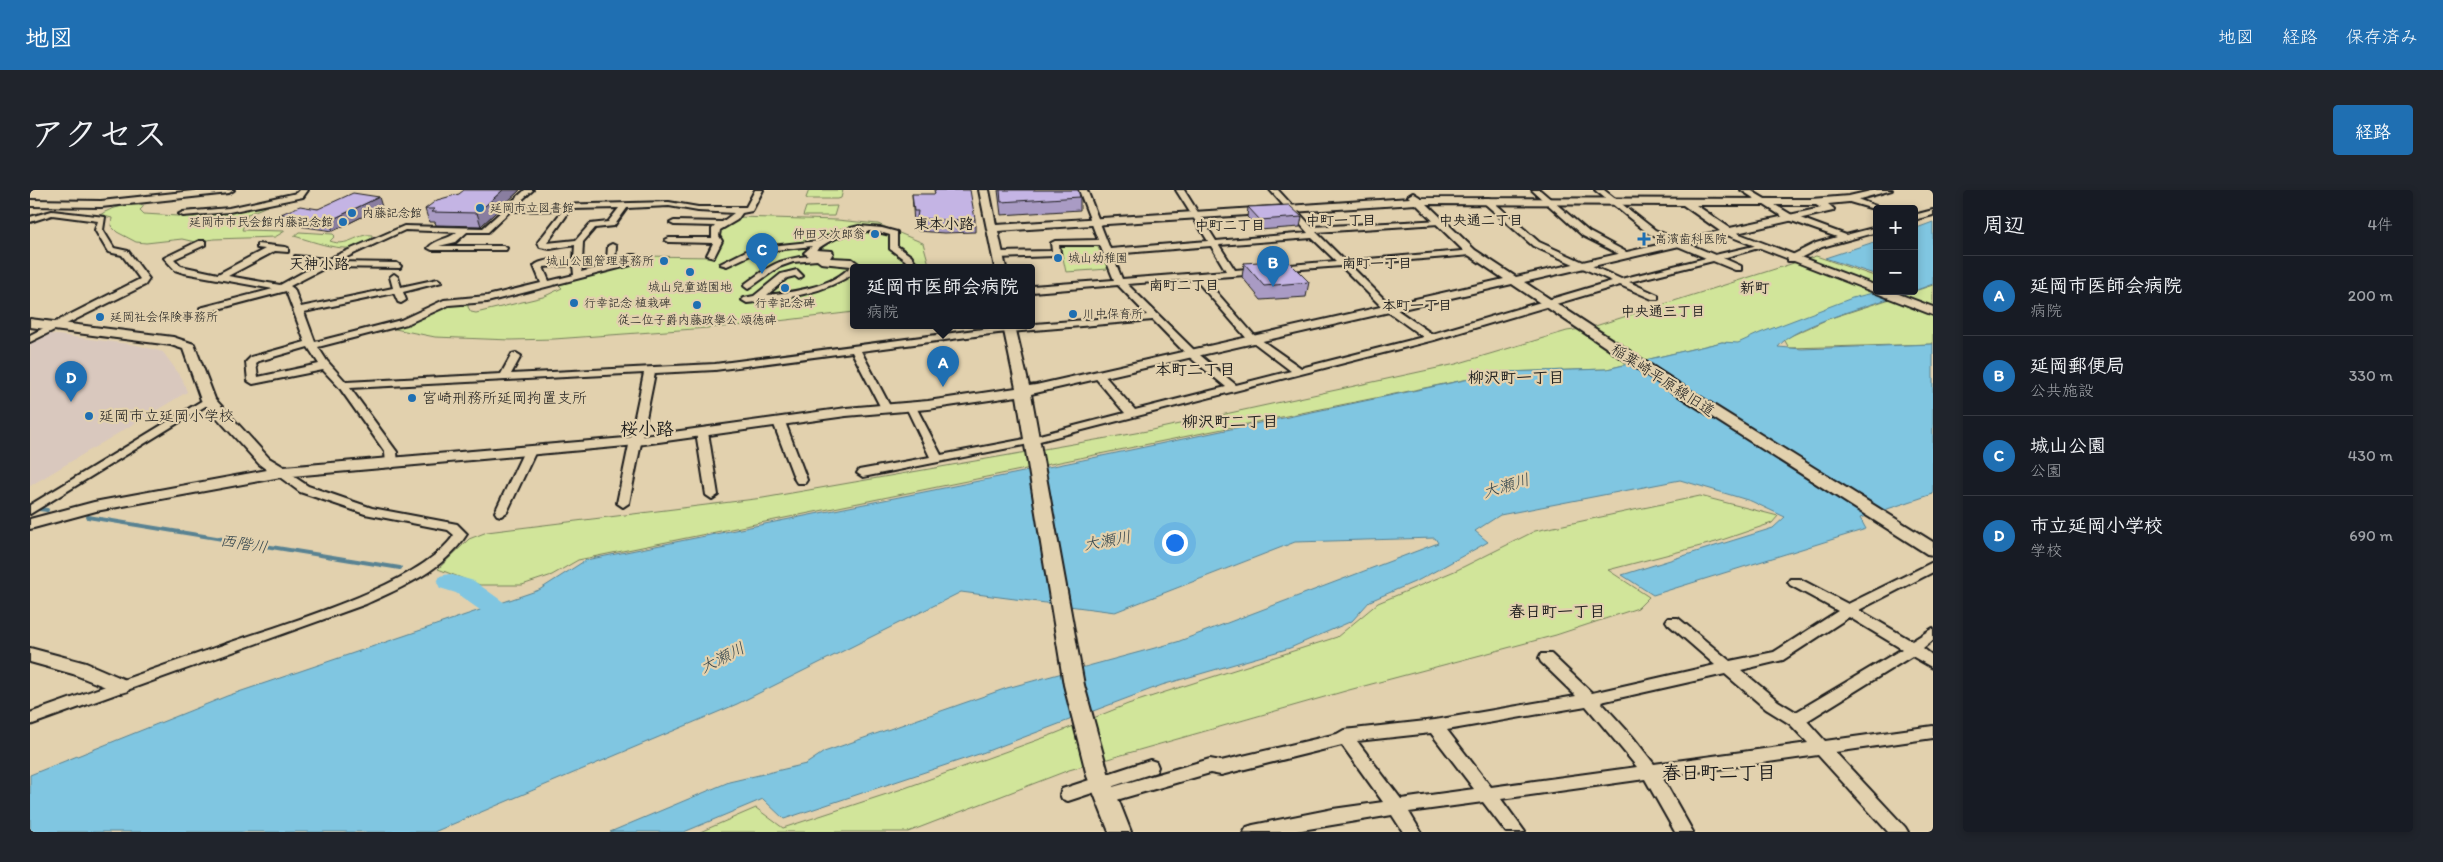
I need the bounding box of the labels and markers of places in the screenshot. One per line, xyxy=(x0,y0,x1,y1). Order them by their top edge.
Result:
place label: 延岡市立図書館 xyxy=(490,201,574,215)
marker: 延岡市立図書館 xyxy=(474,202,486,214)
place label: 内藤記念館 xyxy=(362,206,422,220)
marker: 内藤記念館 xyxy=(346,207,358,219)
place label: 延岡市市民会館内藤記念館 xyxy=(189,215,333,229)
marker: 延岡市市民会館内藤記念館 xyxy=(337,216,349,228)
place label: 仲田又次郎翁 xyxy=(793,227,865,241)
marker: 仲田又次郎翁 xyxy=(869,228,881,240)
marker: 高濱歯科医院 xyxy=(1637,232,1651,246)
place label: 高濱歯科医院 xyxy=(1655,232,1727,246)
pin: C xyxy=(746,233,778,274)
pin: B xyxy=(1257,246,1289,287)
place label: 城山幼稚園 xyxy=(1068,251,1128,265)
marker: 城山幼稚園 xyxy=(1052,252,1064,264)
place label: 城山公園管理事務所 xyxy=(546,254,654,268)
marker: 城山公園管理事務所 xyxy=(658,255,670,267)
marker: 城山兒童遊園地 xyxy=(684,266,696,278)
place label: 城山兒童遊園地 xyxy=(648,280,732,294)
marker: 行幸記念碑 xyxy=(779,282,791,294)
place label: 行幸記念 植栽碑 xyxy=(584,296,671,310)
place label: 行幸記念碑 xyxy=(755,296,815,310)
marker: 行幸記念 植栽碑 xyxy=(568,297,580,309)
marker: 従二位子爵内藤政擧公 頌徳碑 xyxy=(691,299,703,311)
place label: 川中保育所 xyxy=(1083,307,1143,321)
marker: 川中保育所 xyxy=(1067,308,1079,320)
place label: 延岡社会保険事務所 xyxy=(110,310,218,324)
marker: 延岡社会保険事務所 xyxy=(94,311,106,323)
place label: 従二位子爵内藤政擧公 頌徳碑 xyxy=(618,313,776,327)
pin: A xyxy=(927,346,959,387)
pin: D xyxy=(55,361,87,402)
place label: 宮崎刑務所延岡拘置支所 xyxy=(422,389,587,407)
marker: 宮崎刑務所延岡拘置支所 xyxy=(406,392,418,404)
place label: 延岡市立延岡小学校 xyxy=(99,407,234,425)
marker: 延岡市立延岡小学校 xyxy=(83,410,95,422)

